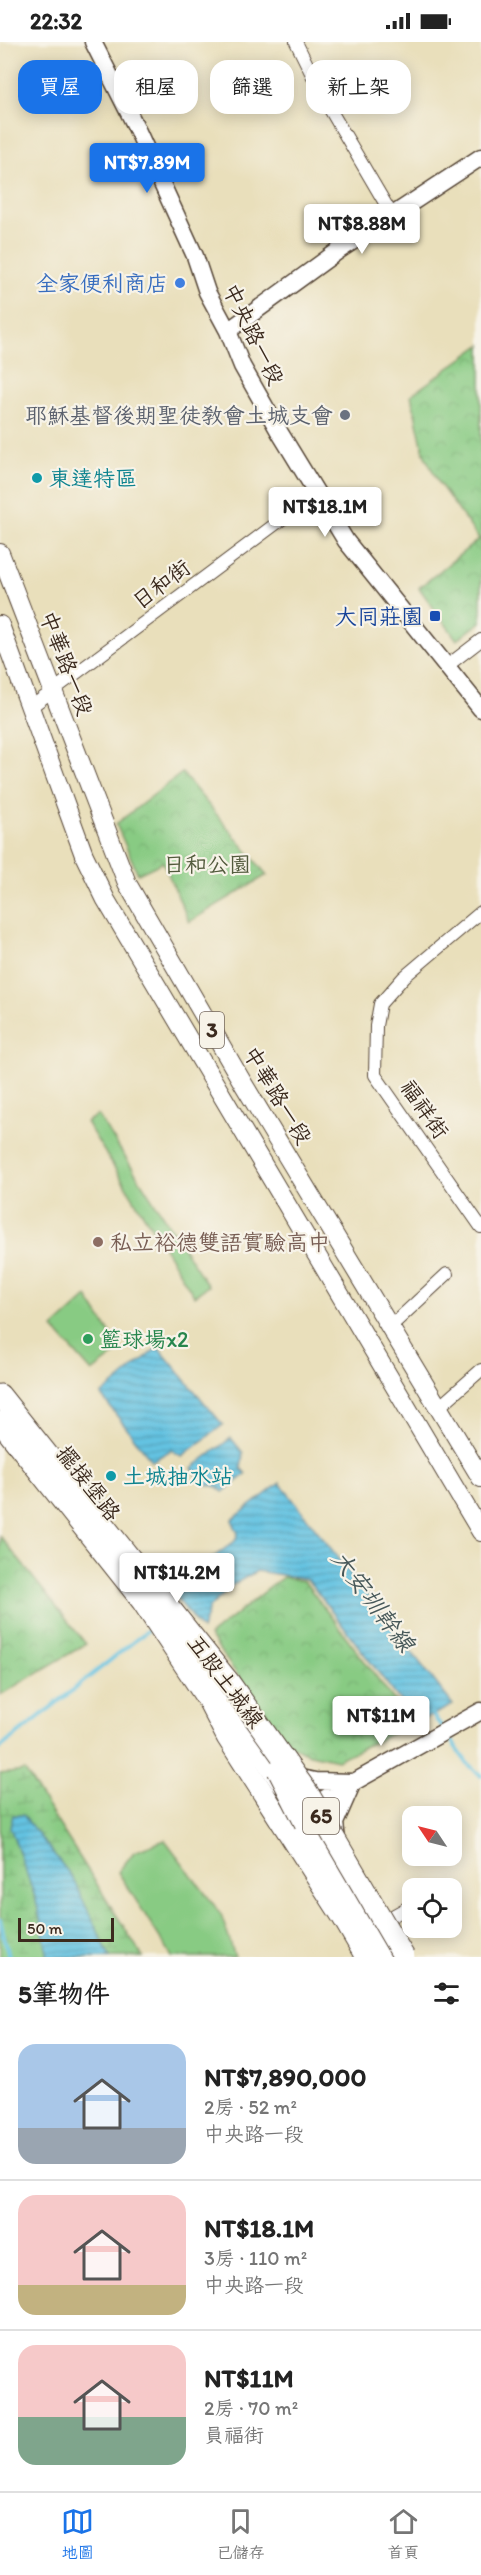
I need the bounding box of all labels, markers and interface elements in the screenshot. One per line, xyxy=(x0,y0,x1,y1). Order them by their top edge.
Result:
text: 22:32 xyxy=(30,8,82,35)
chip: 買屋 xyxy=(18,60,102,114)
chip: 租屋 xyxy=(114,60,198,114)
chip: 篩選 xyxy=(210,60,294,114)
chip: 新上架 xyxy=(306,60,411,114)
pin: NT$7.89M xyxy=(85,143,209,194)
text: NT$7.89M xyxy=(104,150,190,174)
pin: NT$8.88M xyxy=(300,204,424,255)
text: NT$8.88M xyxy=(318,211,406,235)
place label: 全家便利商店 xyxy=(36,270,168,297)
marker: 全家便利商店 xyxy=(173,276,187,290)
street label: 中央路一段 xyxy=(217,279,290,390)
place label: 耶穌基督後期聖徒教會土城支會 xyxy=(25,402,333,429)
marker: 耶穌基督後期聖徒教會土城支會 xyxy=(338,408,352,422)
place label: 東達特區 xyxy=(49,465,137,492)
marker: 東達特區 xyxy=(30,471,44,485)
pin: NT$18.1M xyxy=(263,487,387,538)
text: NT$18.1M xyxy=(283,494,367,518)
street label: 日和街 xyxy=(127,554,196,615)
place label: 大同莊園 xyxy=(335,603,423,630)
street label: 中華路一段 xyxy=(34,607,99,719)
marker: 大同莊園 xyxy=(428,609,442,623)
park label: 日和公園 xyxy=(163,851,251,878)
road number: 3 xyxy=(200,1012,224,1048)
street label: 中華路一段 xyxy=(238,1041,317,1149)
street label: 福祥街 xyxy=(395,1075,455,1144)
place label: 私立裕德雙語實驗高中 xyxy=(110,1229,330,1256)
marker: 私立裕德雙語實驗高中 xyxy=(91,1235,105,1249)
place label: 籃球場x2 xyxy=(100,1326,189,1353)
marker: 籃球場x2 xyxy=(81,1332,95,1346)
street label: 擺接堡路 xyxy=(51,1440,126,1526)
place label: 土城抽水站 xyxy=(123,1463,233,1490)
marker: 土城抽水站 xyxy=(104,1469,118,1483)
water label: 大安圳幹線 xyxy=(326,1544,422,1659)
pin: NT$14.2M xyxy=(115,1553,239,1604)
text: NT$14.2M xyxy=(133,1560,221,1584)
street label: 五股土城線 xyxy=(182,1629,269,1733)
pin: NT$11M xyxy=(332,1696,430,1747)
text: NT$11M xyxy=(346,1703,416,1727)
road number: 65 xyxy=(303,1798,339,1834)
north arrow xyxy=(402,1806,462,1866)
map controls xyxy=(402,1806,462,1938)
button: locate xyxy=(402,1878,462,1938)
scale bar xyxy=(18,1915,114,1942)
text: 50 m xyxy=(27,1919,62,1938)
icon: filters xyxy=(430,1977,463,2010)
text: 5筆物件 xyxy=(18,1978,110,2010)
text: NT$7,890,000 xyxy=(204,2061,366,2093)
icon: home xyxy=(66,2068,138,2140)
text: 2房 · 52 m² xyxy=(204,2095,297,2119)
text: 中央路一段 xyxy=(204,2122,304,2146)
text: NT$18.1M xyxy=(204,2212,314,2244)
icon: home xyxy=(66,2219,138,2291)
text: 3房 · 110 m² xyxy=(204,2246,307,2270)
text: 中央路一段 xyxy=(204,2273,304,2297)
text: NT$11M xyxy=(204,2362,294,2394)
icon: home xyxy=(66,2369,138,2441)
text: 2房 · 70 m² xyxy=(204,2396,298,2420)
text: 員福街 xyxy=(204,2423,264,2447)
tab: 地圖 xyxy=(61,2505,94,2563)
tab: 已儲存 xyxy=(216,2505,265,2563)
tab: 首頁 xyxy=(387,2505,420,2563)

